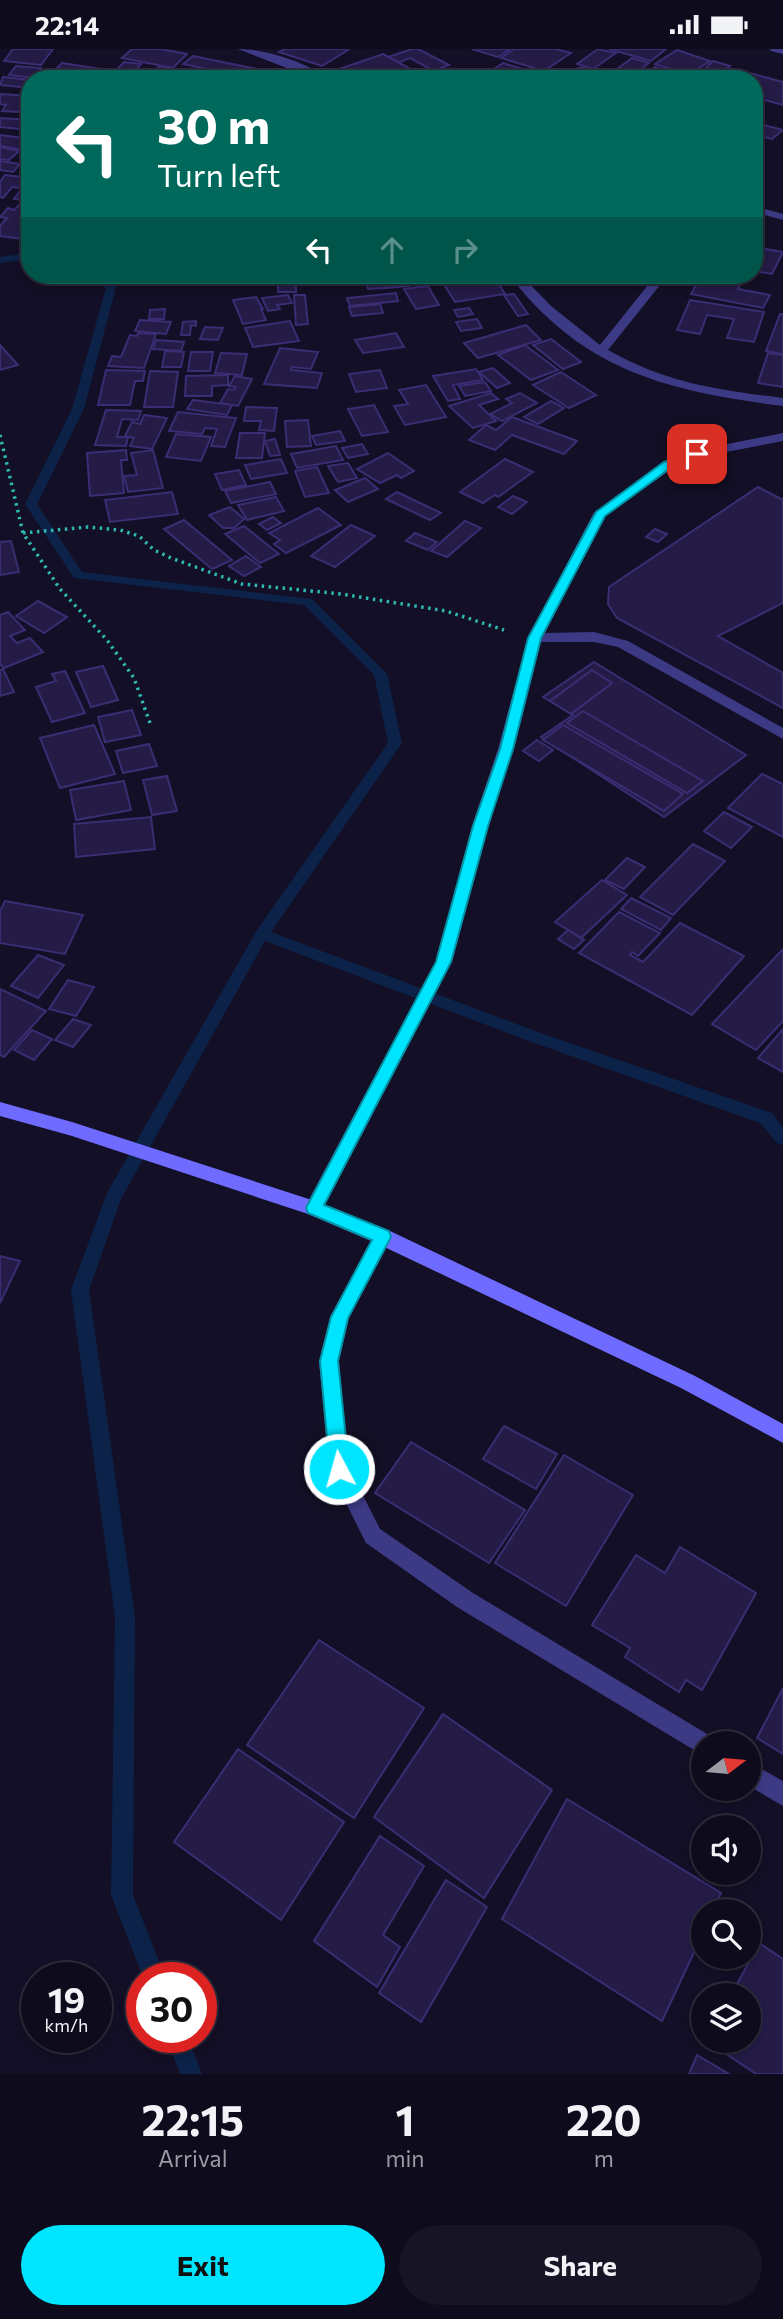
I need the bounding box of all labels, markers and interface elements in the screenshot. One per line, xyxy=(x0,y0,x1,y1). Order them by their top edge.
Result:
text: 22:14 xyxy=(35,9,99,40)
text: 30 m xyxy=(157,94,270,154)
icon: left xyxy=(42,98,133,189)
text: Turn left xyxy=(157,154,281,194)
icon: left xyxy=(300,231,338,269)
icon: ahead xyxy=(373,231,411,269)
icon: right xyxy=(446,231,484,269)
pin xyxy=(667,424,727,484)
icon: arrive xyxy=(678,435,716,473)
position arrow xyxy=(302,1432,376,1506)
north arrow xyxy=(691,1731,761,1801)
map controls xyxy=(691,1731,761,2053)
button: sound xyxy=(691,1815,761,1885)
button: search xyxy=(691,1899,761,1969)
speed limit sign: 30 xyxy=(126,1962,217,2053)
text: 19 xyxy=(48,1977,85,2020)
button: layers xyxy=(691,1983,761,2053)
text: km/h xyxy=(45,2014,88,2036)
text: 22:15 xyxy=(141,2093,244,2145)
text: 1 xyxy=(395,2093,414,2145)
text: 220 xyxy=(566,2093,641,2145)
text: Arrival xyxy=(158,2144,227,2172)
text: min xyxy=(385,2144,425,2172)
text: m xyxy=(594,2144,614,2172)
button: Exit xyxy=(21,2225,385,2305)
button: Share xyxy=(399,2225,762,2305)

